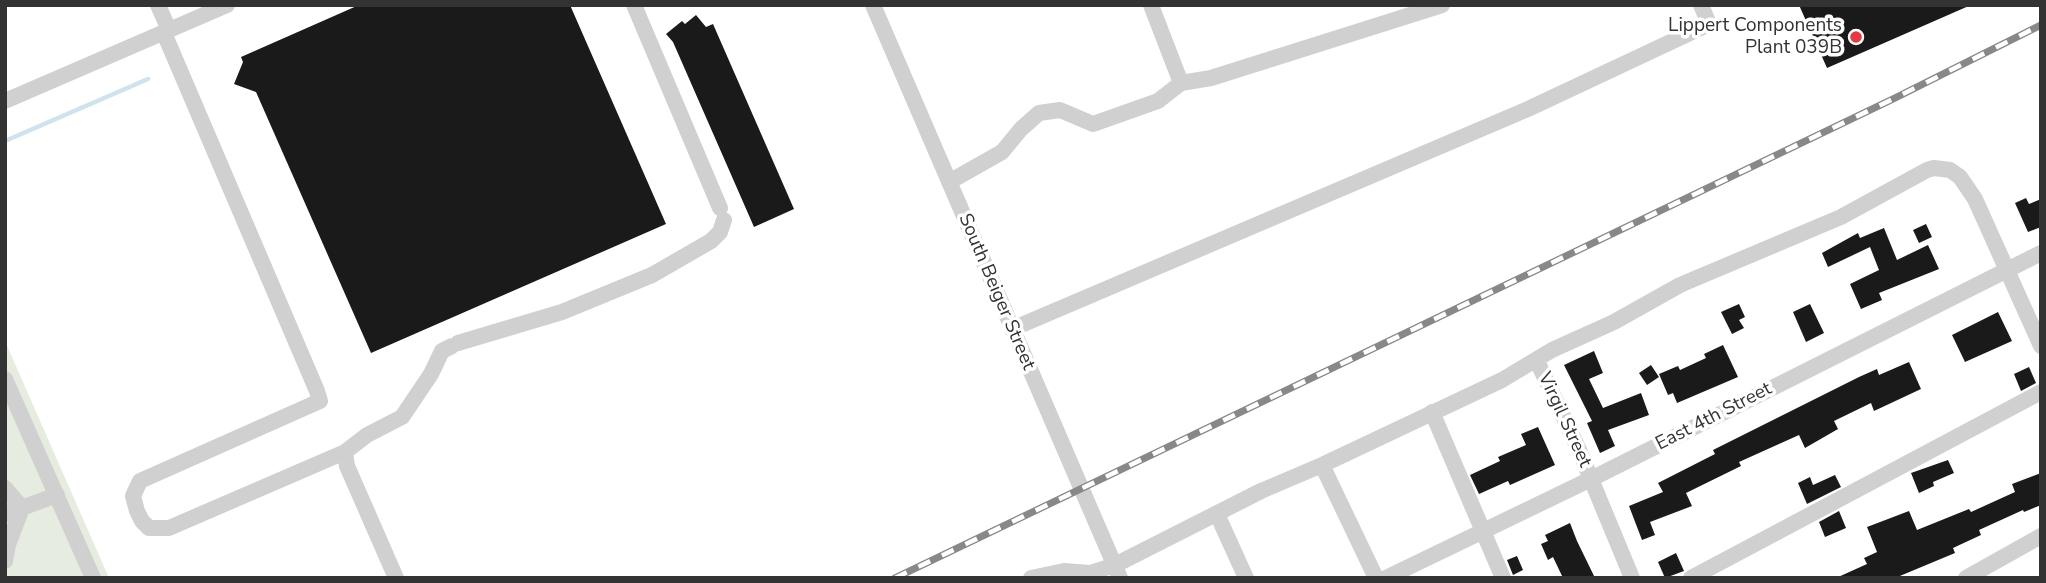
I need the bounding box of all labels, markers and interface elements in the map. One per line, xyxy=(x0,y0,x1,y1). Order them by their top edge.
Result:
place label: Lippert Components Plant 039B xyxy=(1668,15,1842,59)
marker: Lippert Components Plant 039B xyxy=(1848,29,1864,45)
street label: South Beiger Street xyxy=(953,211,1039,373)
street label: Virgil Street xyxy=(1532,369,1596,471)
street label: East 4th Street xyxy=(1652,378,1776,456)

